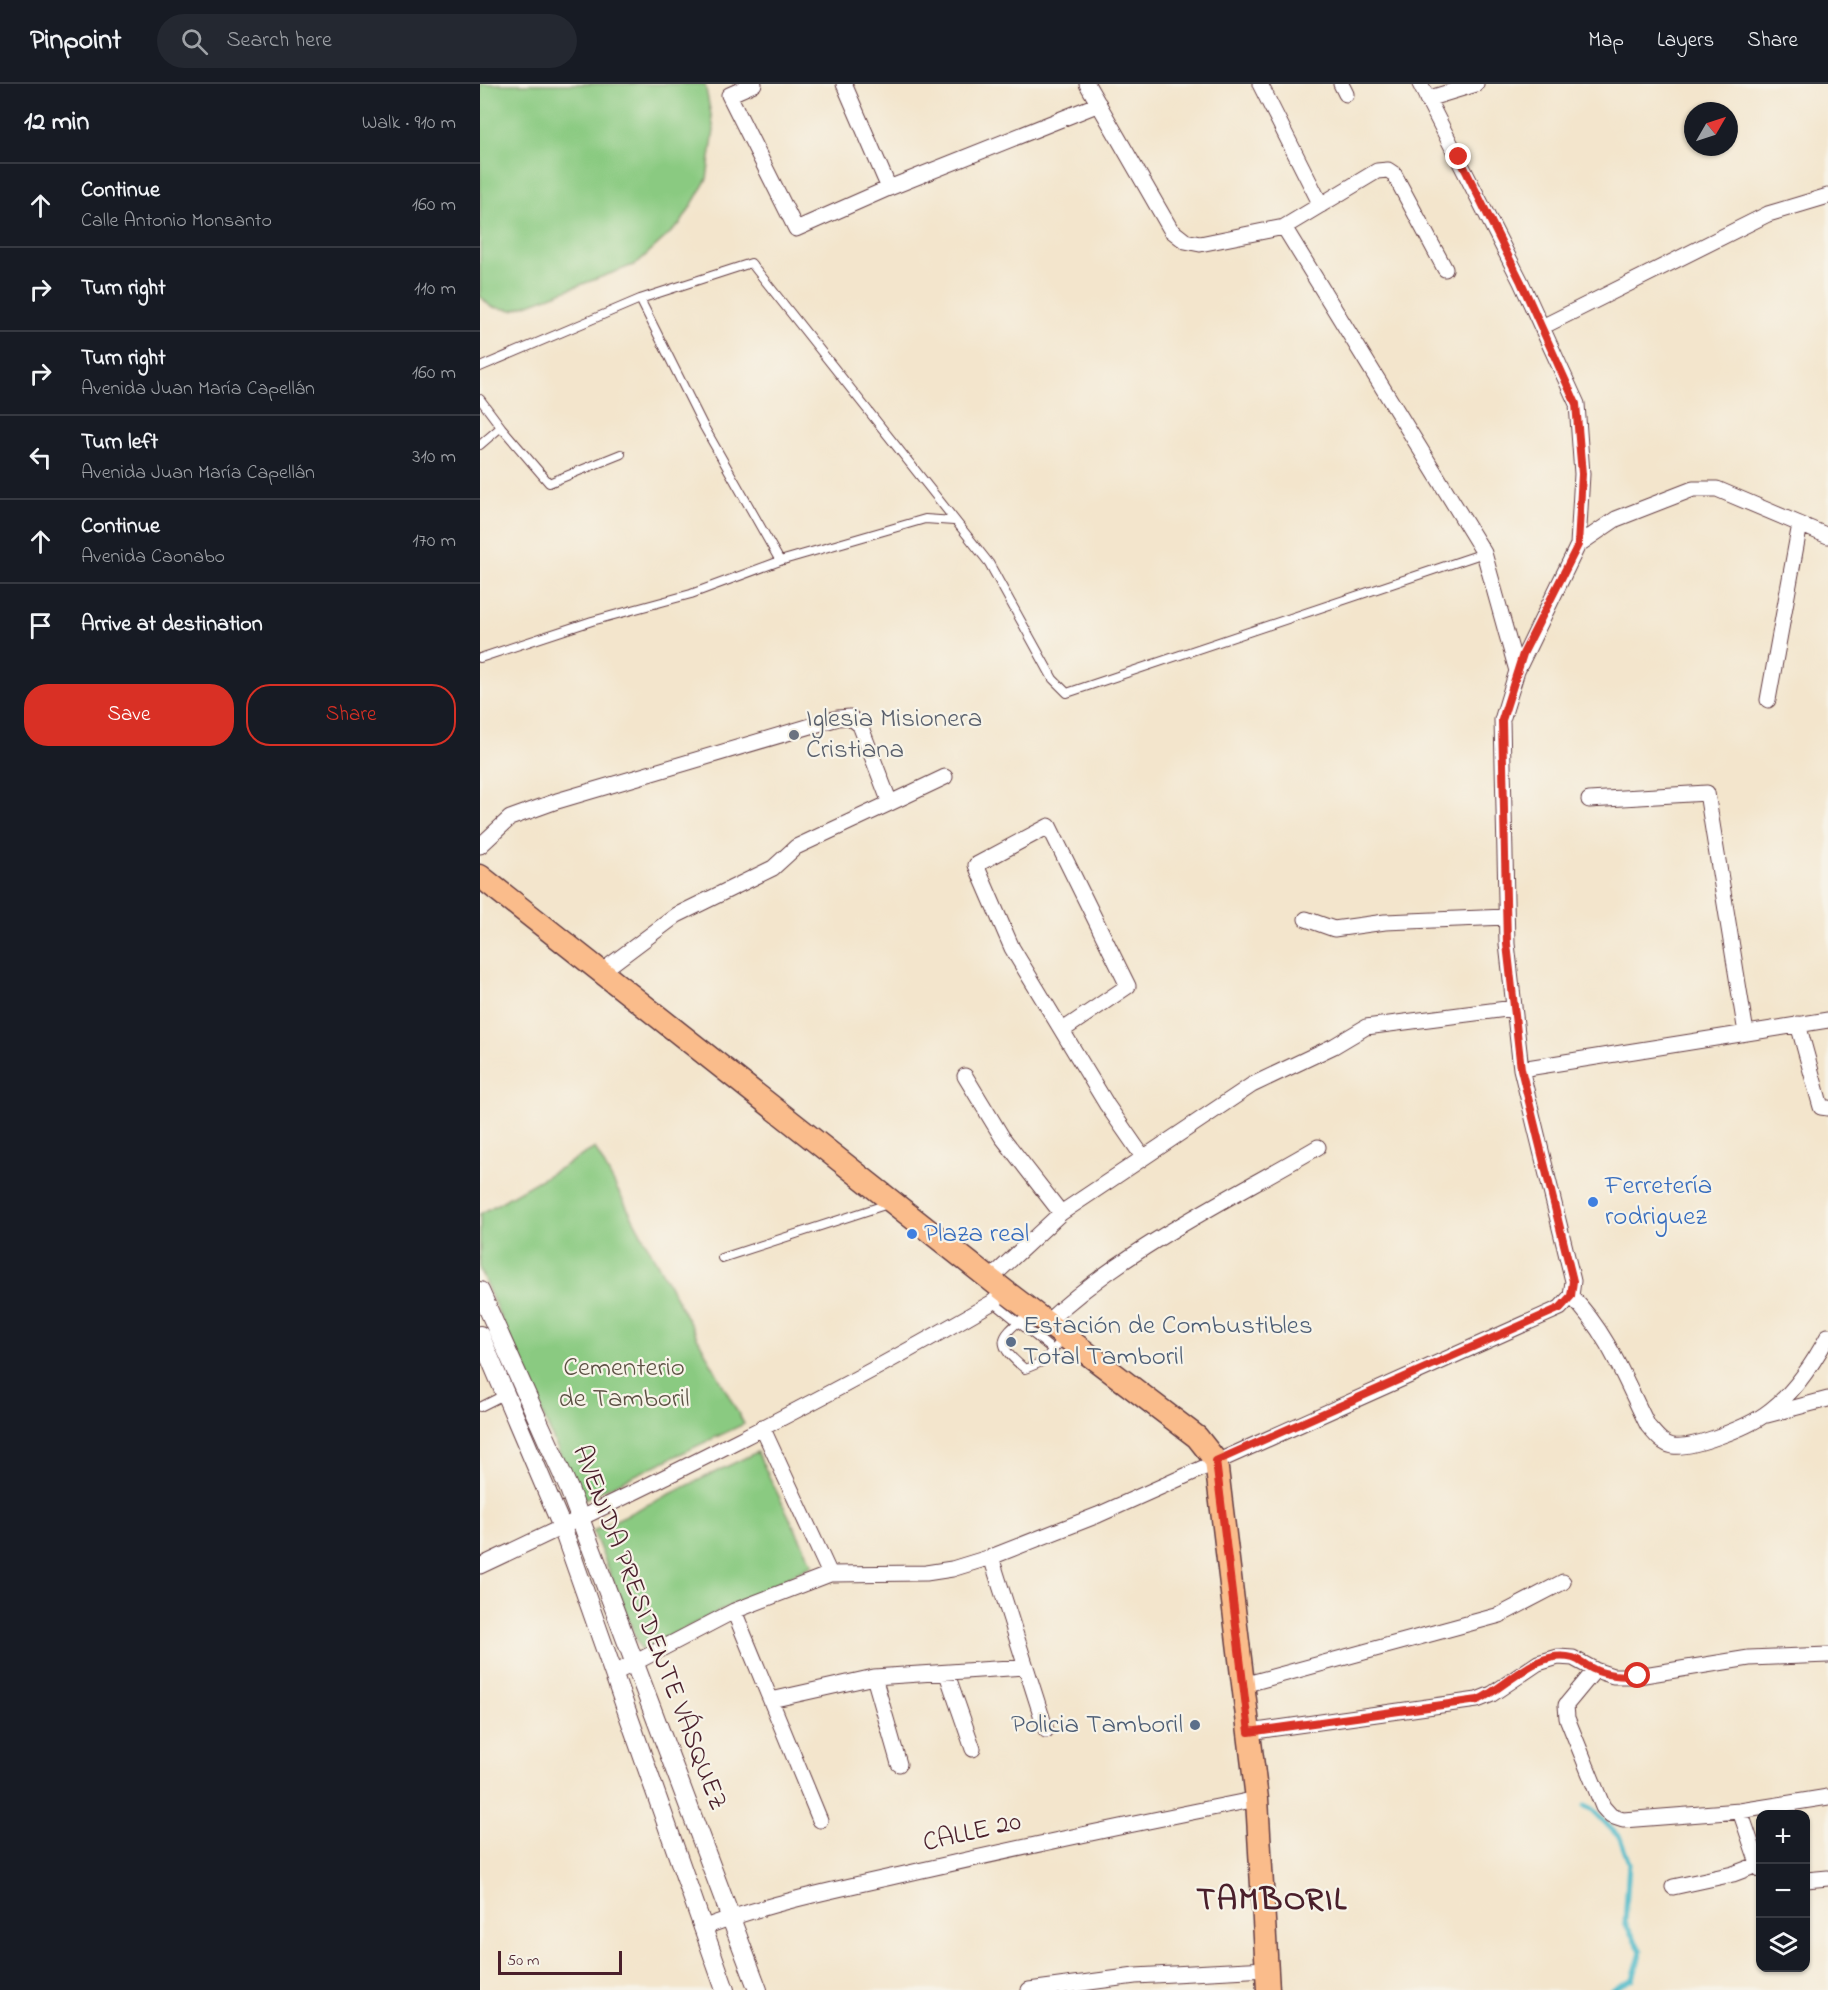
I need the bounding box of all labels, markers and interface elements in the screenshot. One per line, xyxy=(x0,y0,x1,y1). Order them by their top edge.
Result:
search box xyxy=(157,14,577,68)
text: Pinpoint xyxy=(30,21,121,62)
icon: search xyxy=(178,25,211,58)
text: Search here xyxy=(226,25,332,57)
text: Map xyxy=(1588,26,1624,56)
text: Layers xyxy=(1657,26,1714,56)
text: Share xyxy=(1747,26,1798,56)
north arrow xyxy=(1684,102,1738,156)
text: 12 min xyxy=(24,104,89,142)
text: Walk · 910 m xyxy=(362,109,456,138)
route end xyxy=(1445,143,1471,169)
text: Continue xyxy=(81,175,160,207)
icon: ahead xyxy=(24,189,57,222)
text: 160 m xyxy=(412,191,456,220)
text: Calle Antonio Monsanto xyxy=(81,207,272,236)
icon: right xyxy=(24,273,57,306)
text: Turn right xyxy=(81,273,166,305)
text: 110 m xyxy=(414,275,456,304)
text: Turn right xyxy=(81,343,166,375)
icon: right xyxy=(24,357,57,390)
text: 160 m xyxy=(412,359,456,388)
text: Avenida Juan María Capellán xyxy=(81,375,315,404)
text: Turn left xyxy=(81,427,158,459)
icon: left xyxy=(24,441,57,474)
text: 310 m xyxy=(412,443,456,472)
text: Avenida Juan María Capellán xyxy=(81,459,315,488)
text: Continue xyxy=(81,511,160,543)
icon: ahead xyxy=(24,525,57,558)
text: 170 m xyxy=(412,527,456,556)
text: Avenida Caonabo xyxy=(81,543,225,572)
icon: arrive xyxy=(24,609,57,642)
text: Arrive at destination xyxy=(81,609,263,641)
button: Save xyxy=(24,684,234,746)
button: Share xyxy=(246,684,456,746)
place label: Iglesia Misionera Cristiana xyxy=(806,700,982,770)
marker: Iglesia Misionera Cristiana xyxy=(787,728,801,742)
place label: Ferretería rodriguez xyxy=(1604,1167,1712,1237)
marker: Ferretería rodriguez xyxy=(1586,1195,1600,1209)
place label: Plaza real xyxy=(924,1215,1029,1254)
marker: Plaza real xyxy=(905,1227,919,1241)
place label: Estación de Combustibles Total Tamboril xyxy=(1023,1307,1313,1377)
marker: Estación de Combustibles Total Tamboril xyxy=(1004,1335,1018,1349)
park label: Cementerio de Tamboril xyxy=(558,1349,690,1419)
street label: AVENIDA PRESIDENTE VÁSQUEZ xyxy=(561,1440,737,1816)
route start xyxy=(1624,1662,1650,1688)
place label: Policia Tamboril xyxy=(1011,1706,1183,1745)
marker: Policia Tamboril xyxy=(1188,1718,1202,1732)
street label: CALLE 20 xyxy=(919,1803,1025,1863)
map controls xyxy=(1756,1810,1810,1972)
button: + xyxy=(1756,1810,1810,1864)
button: − xyxy=(1756,1864,1810,1918)
district label: TAMBORIL xyxy=(1196,1877,1348,1925)
button: layers xyxy=(1756,1918,1810,1972)
scale bar xyxy=(498,1948,622,1976)
text: 50 m xyxy=(507,1949,539,1973)

